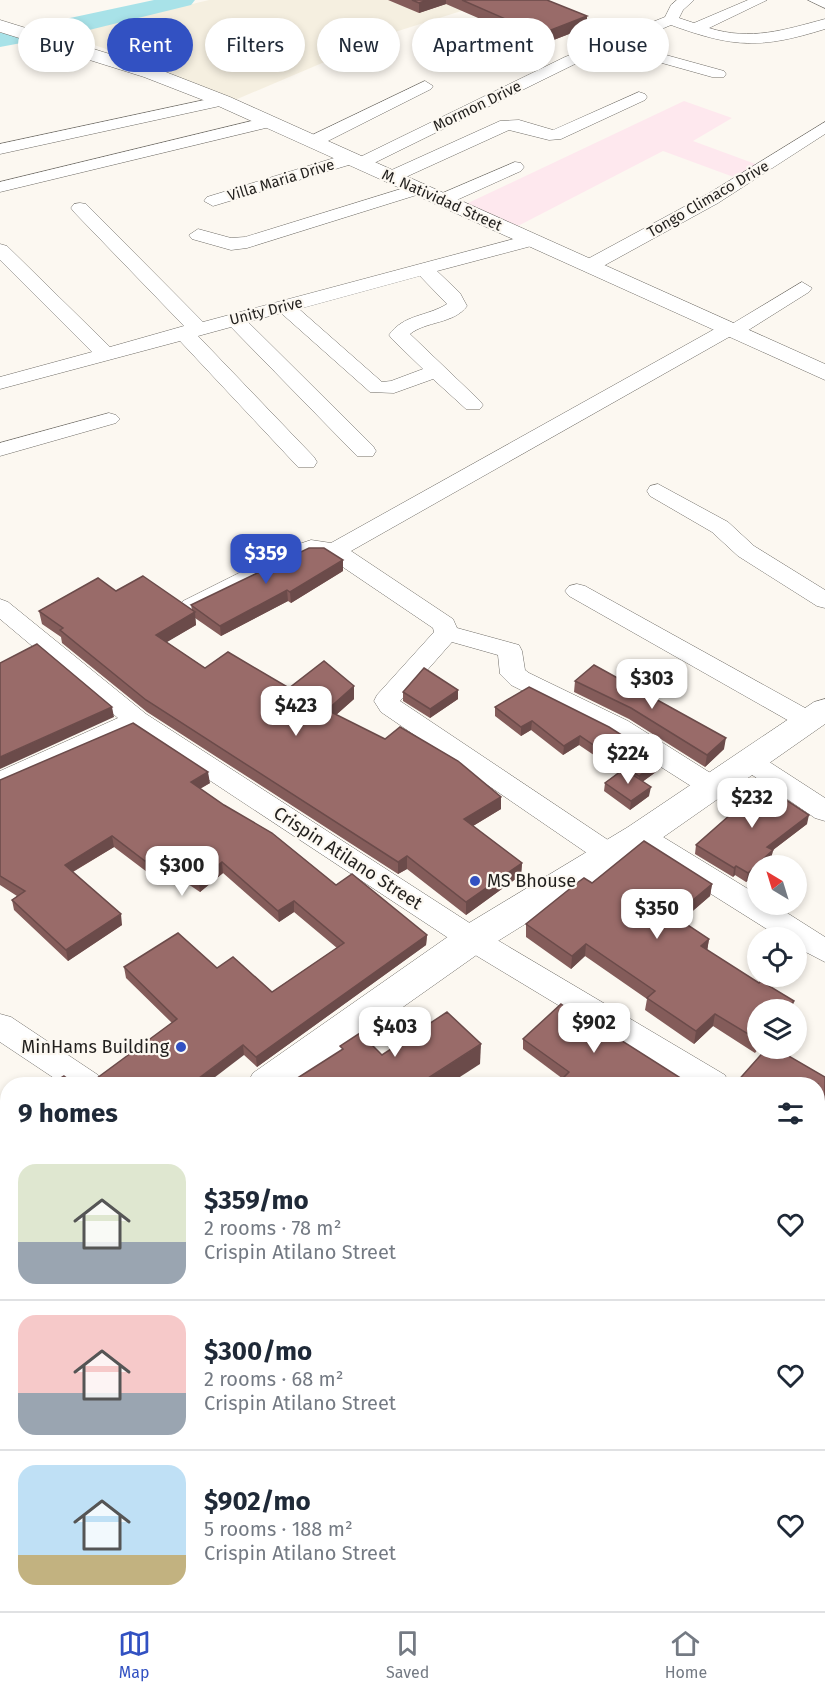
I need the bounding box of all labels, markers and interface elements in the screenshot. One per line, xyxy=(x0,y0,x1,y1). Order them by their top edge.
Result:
chip: Buy xyxy=(18,18,95,72)
chip: Rent xyxy=(107,18,193,72)
chip: Filters xyxy=(205,18,305,72)
chip: New xyxy=(317,18,400,72)
chip: Apartment xyxy=(412,18,555,72)
chip: House xyxy=(567,18,669,72)
street label: Mormon Drive xyxy=(430,77,524,135)
street label: Villa Maria Drive xyxy=(225,155,337,205)
street label: Tongo Climaco Drive xyxy=(644,157,772,241)
street label: M. Natividad Street xyxy=(379,165,505,235)
street label: Unity Drive xyxy=(228,293,304,329)
pin: $359 xyxy=(230,534,302,585)
text: $359 xyxy=(245,541,288,565)
pin: $303 xyxy=(616,659,688,710)
text: $303 xyxy=(630,666,674,690)
pin: $423 xyxy=(260,686,332,737)
text: $423 xyxy=(275,693,317,717)
pin: $224 xyxy=(592,734,664,785)
text: $224 xyxy=(607,741,649,765)
pin: $232 xyxy=(716,778,788,829)
text: $232 xyxy=(731,785,773,809)
street label: Crispin Atilano Street xyxy=(270,802,427,915)
pin: $300 xyxy=(146,846,218,897)
text: $300 xyxy=(160,853,204,877)
north arrow xyxy=(747,855,807,915)
map controls xyxy=(747,855,807,1059)
place label: MS Bhouse xyxy=(487,870,576,892)
marker: MS Bhouse xyxy=(468,874,482,888)
pin: $350 xyxy=(621,889,693,940)
text: $350 xyxy=(635,896,679,920)
button: locate xyxy=(747,927,807,987)
button: layers xyxy=(747,999,807,1059)
pin: $902 xyxy=(558,1003,630,1054)
pin: $403 xyxy=(359,1007,431,1058)
text: $902 xyxy=(572,1010,616,1034)
text: $403 xyxy=(373,1014,417,1038)
place label: MinHams Building xyxy=(21,1036,170,1058)
marker: MinHams Building xyxy=(174,1040,188,1054)
icon: filters xyxy=(774,1097,807,1130)
text: 9 homes xyxy=(18,1098,118,1129)
text: $359/mo xyxy=(204,1185,309,1216)
icon: home xyxy=(66,1188,138,1260)
icon: heart xyxy=(774,1208,807,1241)
text: 2 rooms · 78 m² xyxy=(204,1216,341,1240)
text: Crispin Atilano Street xyxy=(204,1240,396,1264)
text: $300/mo xyxy=(204,1336,312,1367)
icon: home xyxy=(66,1339,138,1411)
icon: heart xyxy=(774,1359,807,1392)
text: 2 rooms · 68 m² xyxy=(204,1367,344,1391)
text: Crispin Atilano Street xyxy=(204,1391,396,1415)
text: $902/mo xyxy=(204,1486,311,1517)
icon: home xyxy=(66,1489,138,1561)
icon: heart xyxy=(774,1509,807,1542)
text: 5 rooms · 188 m² xyxy=(204,1517,353,1541)
text: Crispin Atilano Street xyxy=(204,1541,396,1565)
tab: Map xyxy=(118,1627,151,1682)
tab: Saved xyxy=(386,1627,429,1682)
tab: Home xyxy=(665,1627,707,1682)

